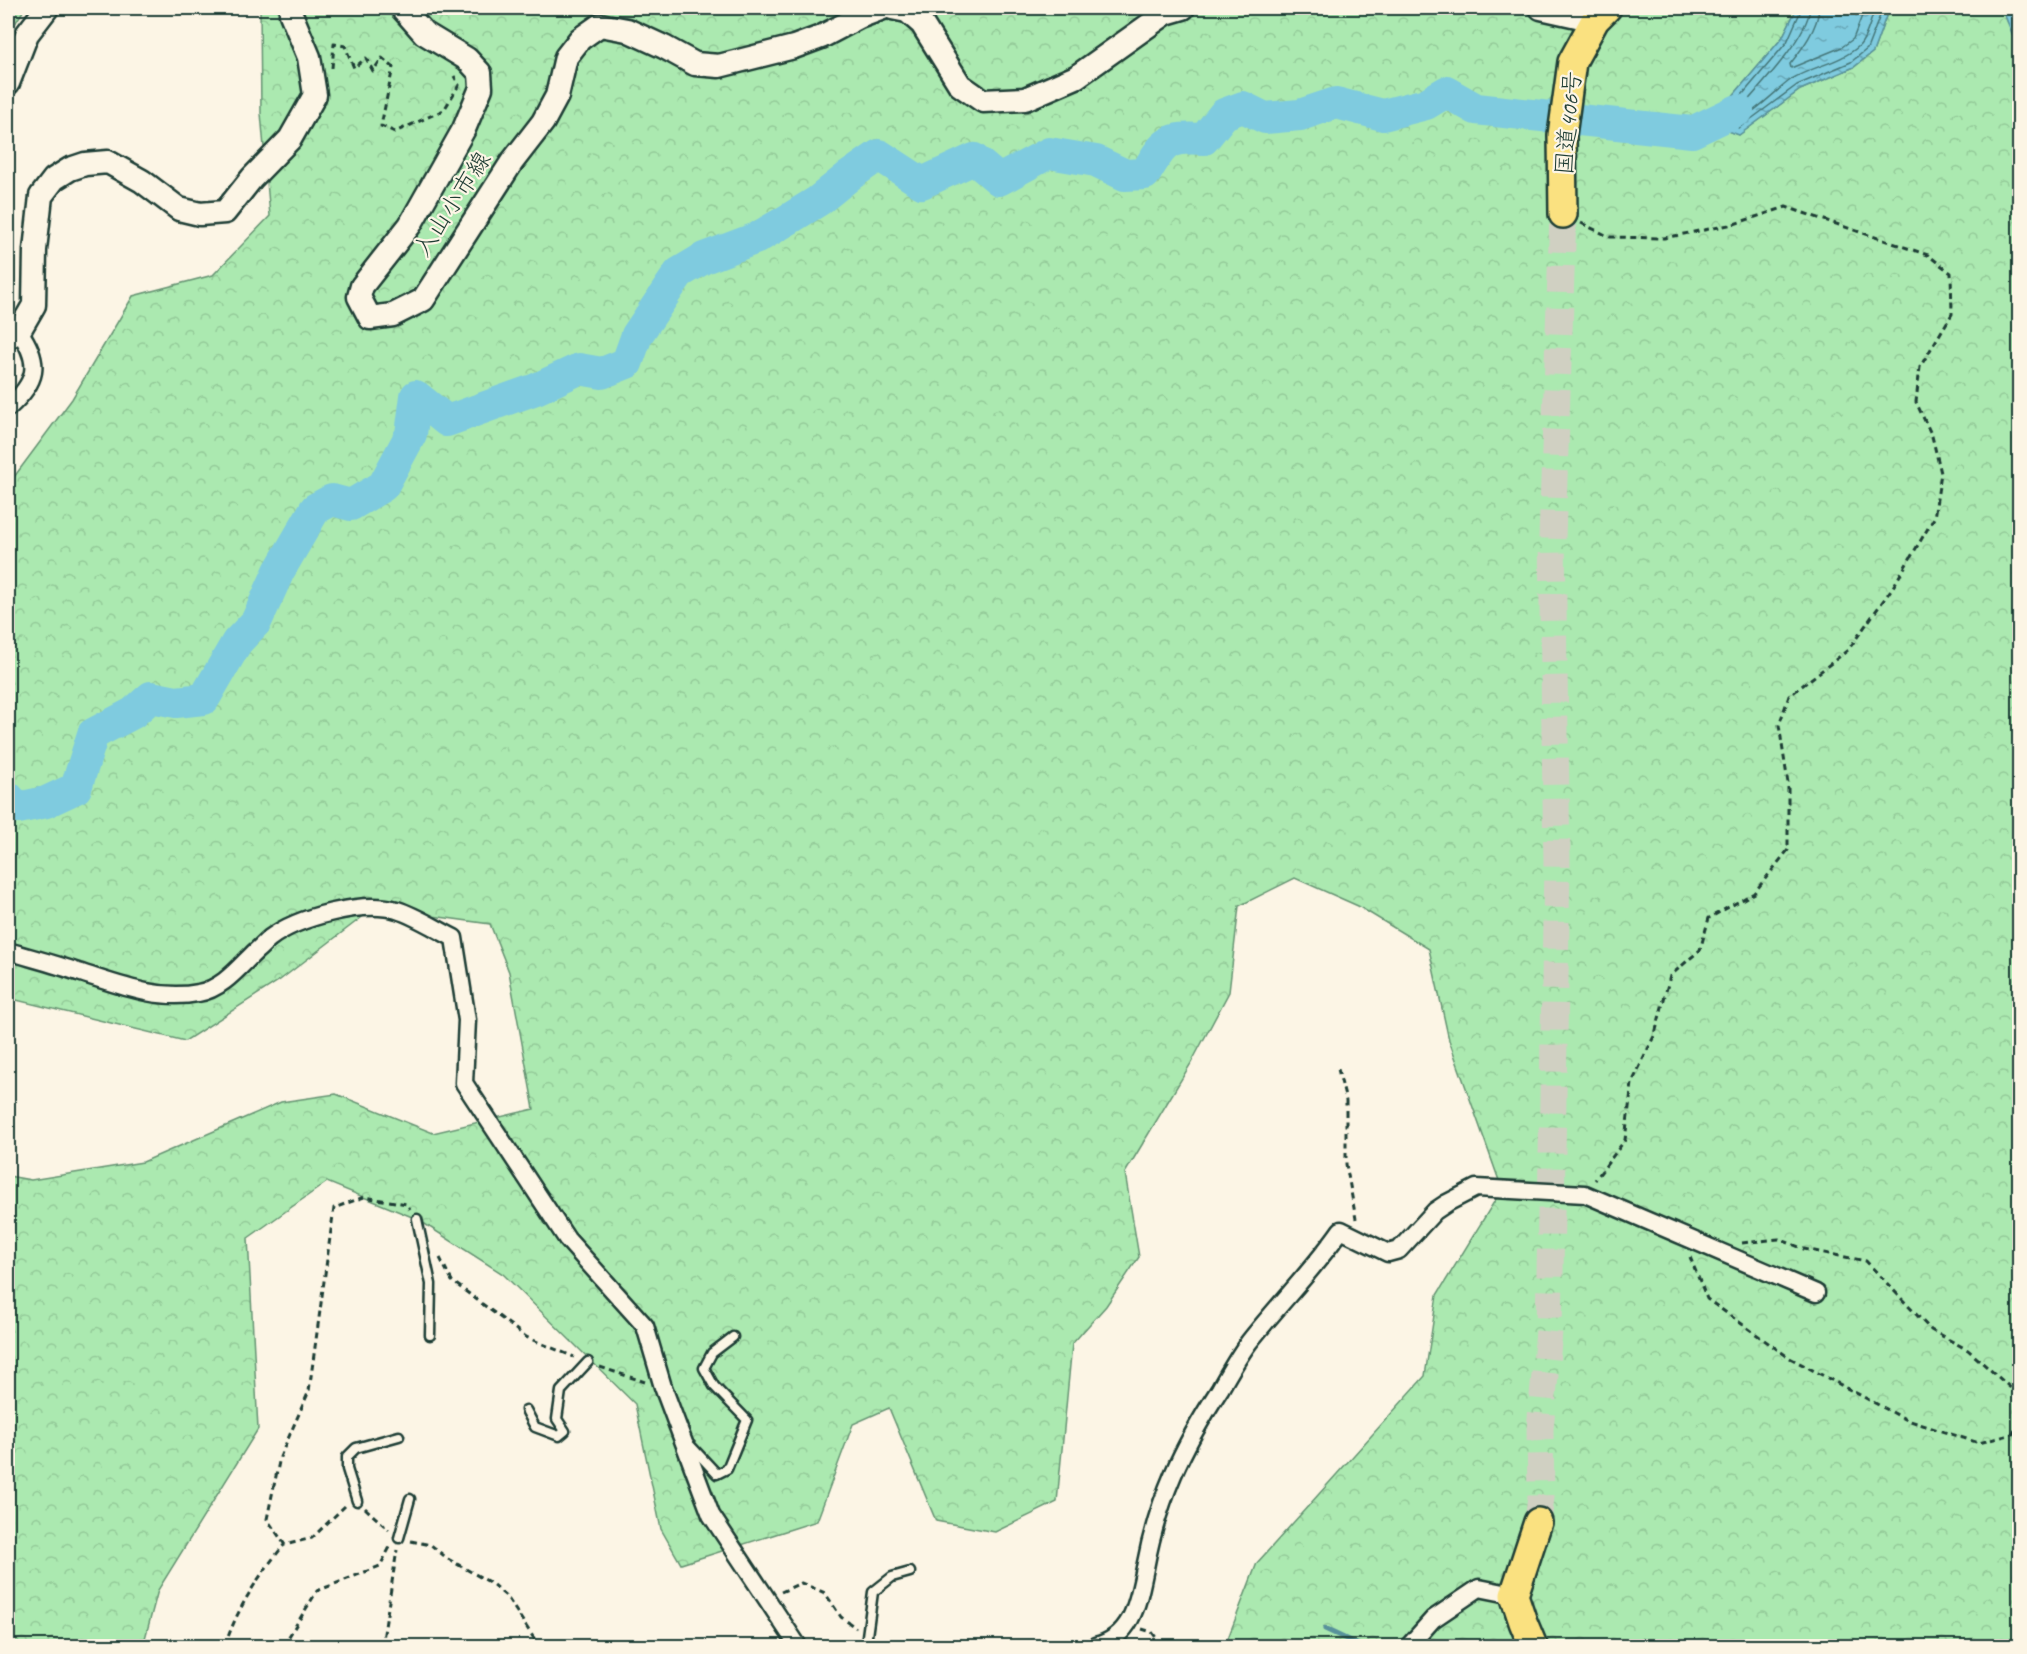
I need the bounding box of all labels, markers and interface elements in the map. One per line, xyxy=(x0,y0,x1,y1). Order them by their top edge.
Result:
street label: 国道406号 xyxy=(1549,70,1587,176)
street label: 入山小市線 xyxy=(407,146,497,262)

